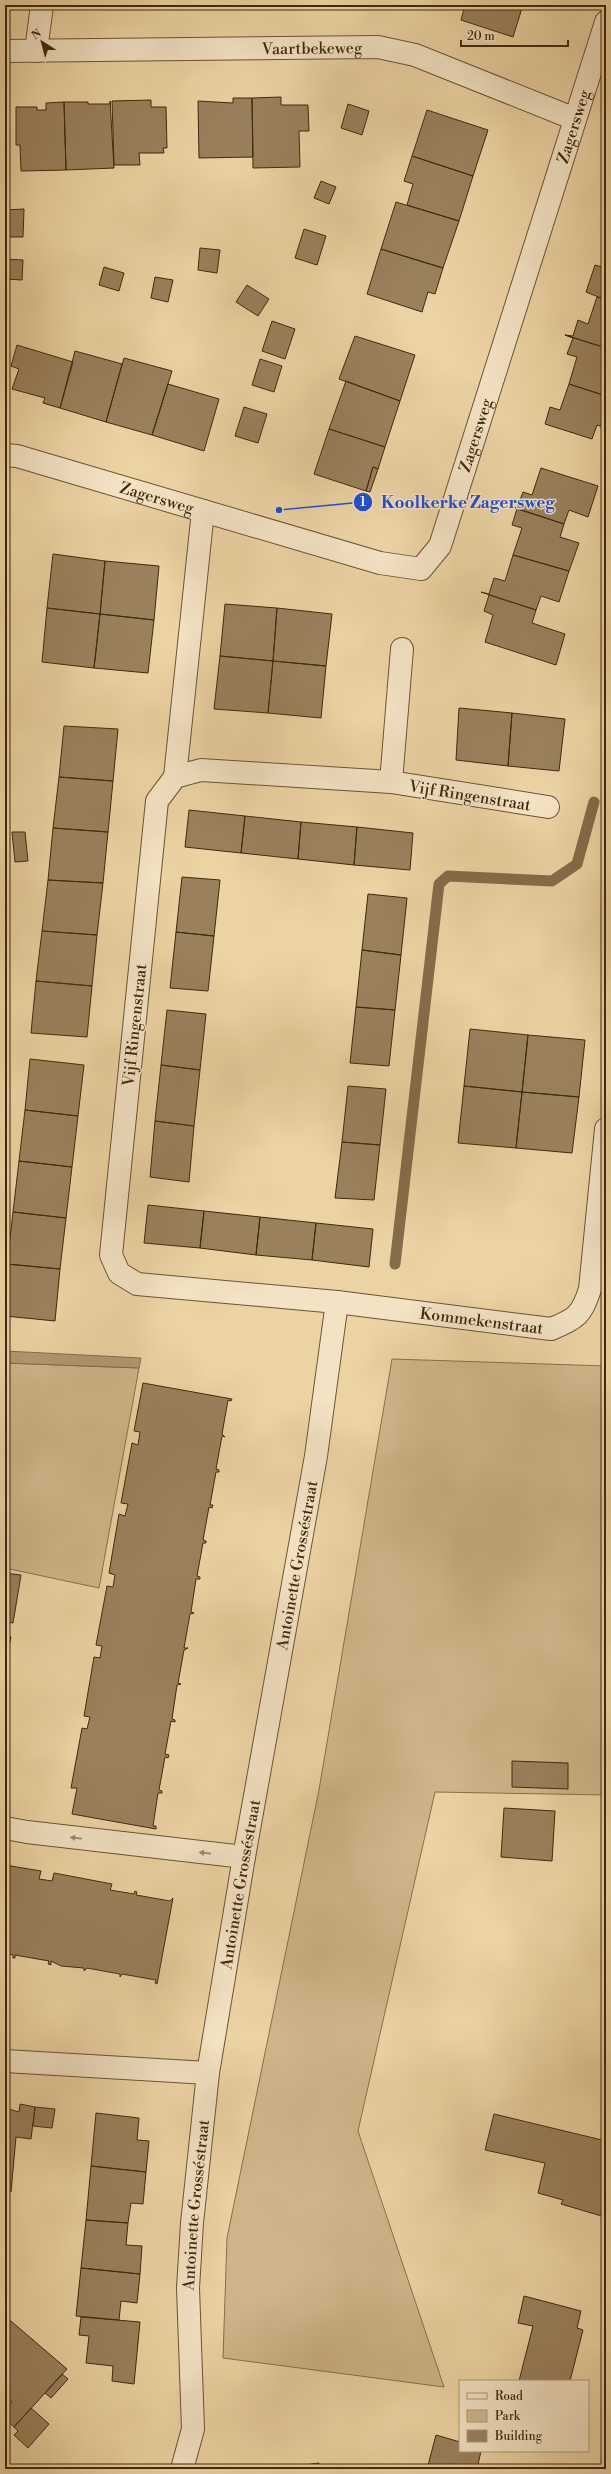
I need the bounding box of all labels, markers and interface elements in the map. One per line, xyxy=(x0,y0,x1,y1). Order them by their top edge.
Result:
north arrow xyxy=(22,22,62,62)
scale bar xyxy=(461,22,568,48)
text: N xyxy=(29,26,45,43)
text: 20 m xyxy=(467,29,495,44)
street label: Vaartbekeweg xyxy=(261,38,363,59)
street label: Zagersweg xyxy=(553,87,595,166)
street label: Zagersweg xyxy=(455,395,497,475)
street label: Zagersweg xyxy=(117,478,197,519)
callout: Koolkerke Zagersweg xyxy=(353,488,563,517)
text: Koolkerke Zagersweg xyxy=(381,492,555,514)
text: 1 xyxy=(360,495,366,510)
street label: Vijf Ringenstraat xyxy=(407,776,532,816)
street label: Vijf Ringenstraat xyxy=(119,963,151,1088)
street label: Kommekenstraat xyxy=(419,1304,545,1339)
street label: Antoinette Grosséstraat xyxy=(272,1479,322,1653)
street label: Antoinette Grosséstraat xyxy=(216,1798,265,1972)
one-way arrow xyxy=(70,1835,82,1841)
one-way arrow xyxy=(199,1849,211,1856)
street label: Antoinette Grosséstraat xyxy=(179,2118,214,2292)
legend xyxy=(459,2380,589,2452)
text: Road xyxy=(495,2389,523,2404)
text: Park xyxy=(495,2409,521,2424)
text: Building xyxy=(494,2429,543,2444)

